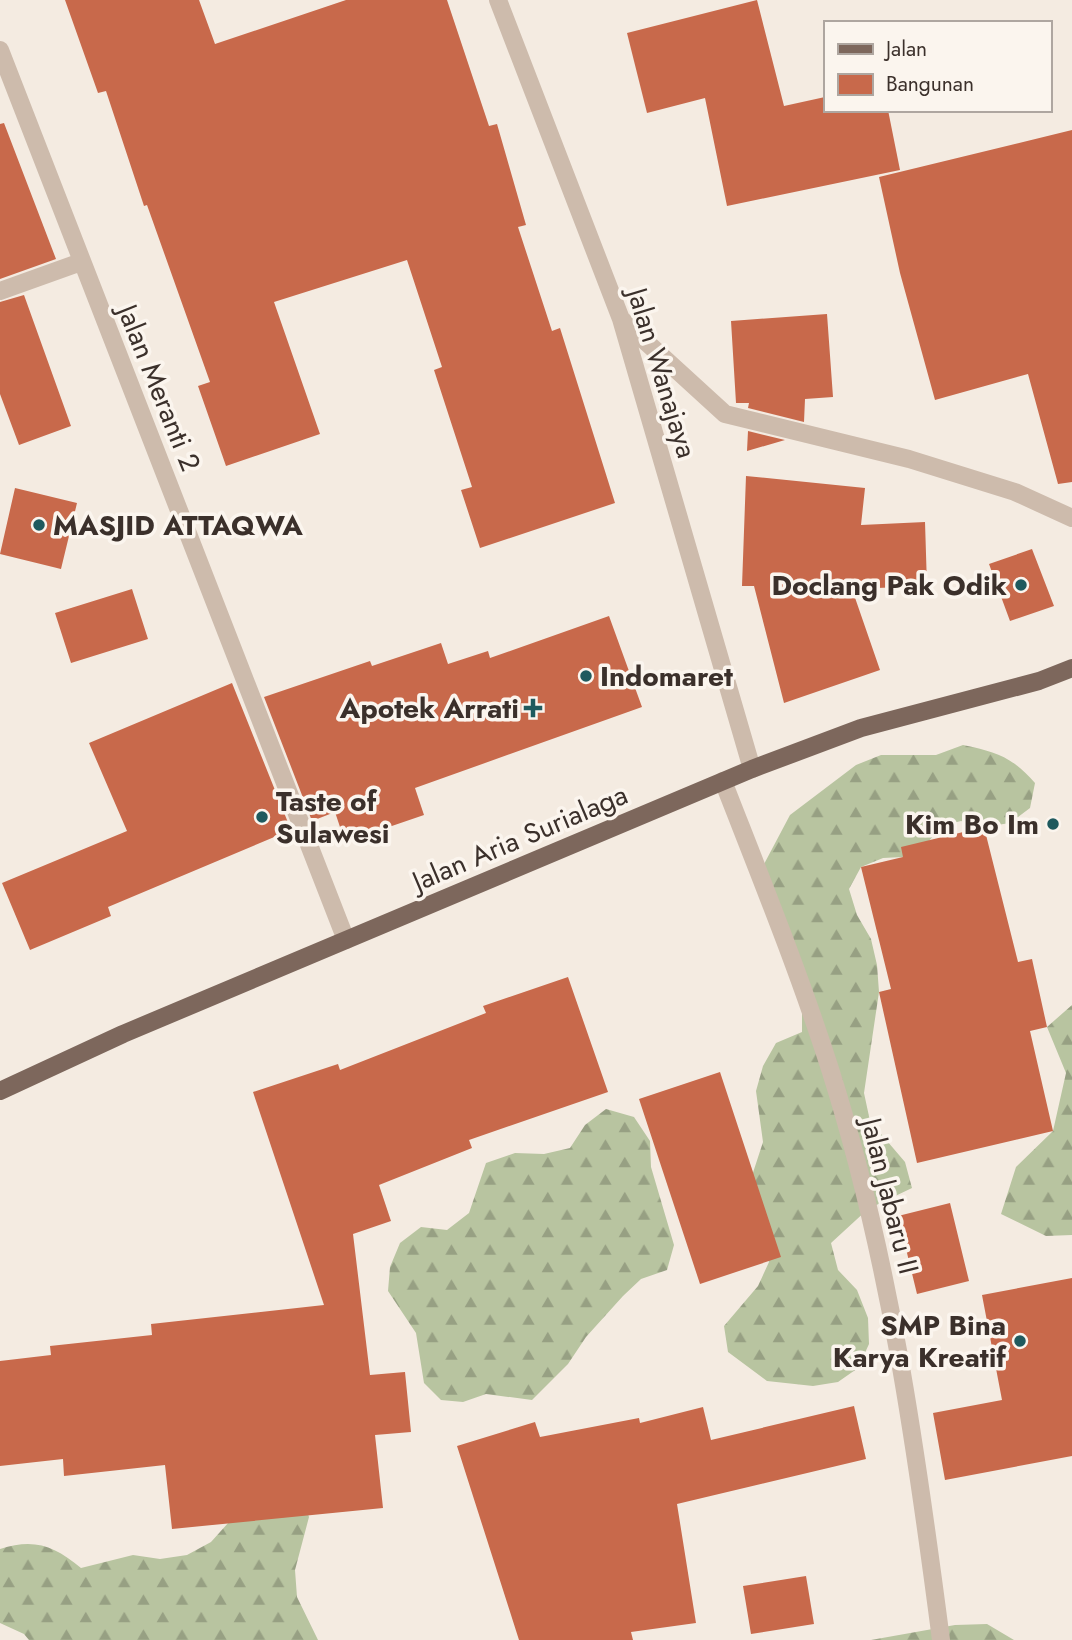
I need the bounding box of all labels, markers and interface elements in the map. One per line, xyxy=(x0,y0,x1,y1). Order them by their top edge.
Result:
legend xyxy=(824,21,1051,112)
text: Jalan xyxy=(883,34,927,64)
text: Bangunan xyxy=(886,69,974,99)
street label: Jalan Wanajaya xyxy=(616,279,707,463)
street label: Jalan Meranti 2 xyxy=(105,295,211,477)
place label: MASJID ATTAQWA xyxy=(53,505,303,546)
marker: MASJID ATTAQWA xyxy=(31,517,47,533)
place label: Doclang Pak Odik xyxy=(771,565,1007,606)
marker: Doclang Pak Odik xyxy=(1013,577,1029,593)
place label: Indomaret xyxy=(600,656,733,697)
marker: Indomaret xyxy=(578,668,594,684)
place label: Apotek Arrati xyxy=(339,688,519,729)
marker: Apotek Arrati xyxy=(525,700,541,716)
street label: Jalan Aria Surialaga xyxy=(402,774,634,903)
place label: Taste of Sulawesi xyxy=(276,781,390,854)
place label: Kim Bo Im xyxy=(905,804,1039,845)
marker: Taste of Sulawesi xyxy=(254,809,270,825)
marker: Kim Bo Im xyxy=(1045,816,1061,832)
street label: Jalan Jabaru II xyxy=(850,1110,929,1278)
place label: SMP Bina Karya Kreatif xyxy=(833,1305,1007,1378)
marker: SMP Bina Karya Kreatif xyxy=(1012,1333,1028,1349)

